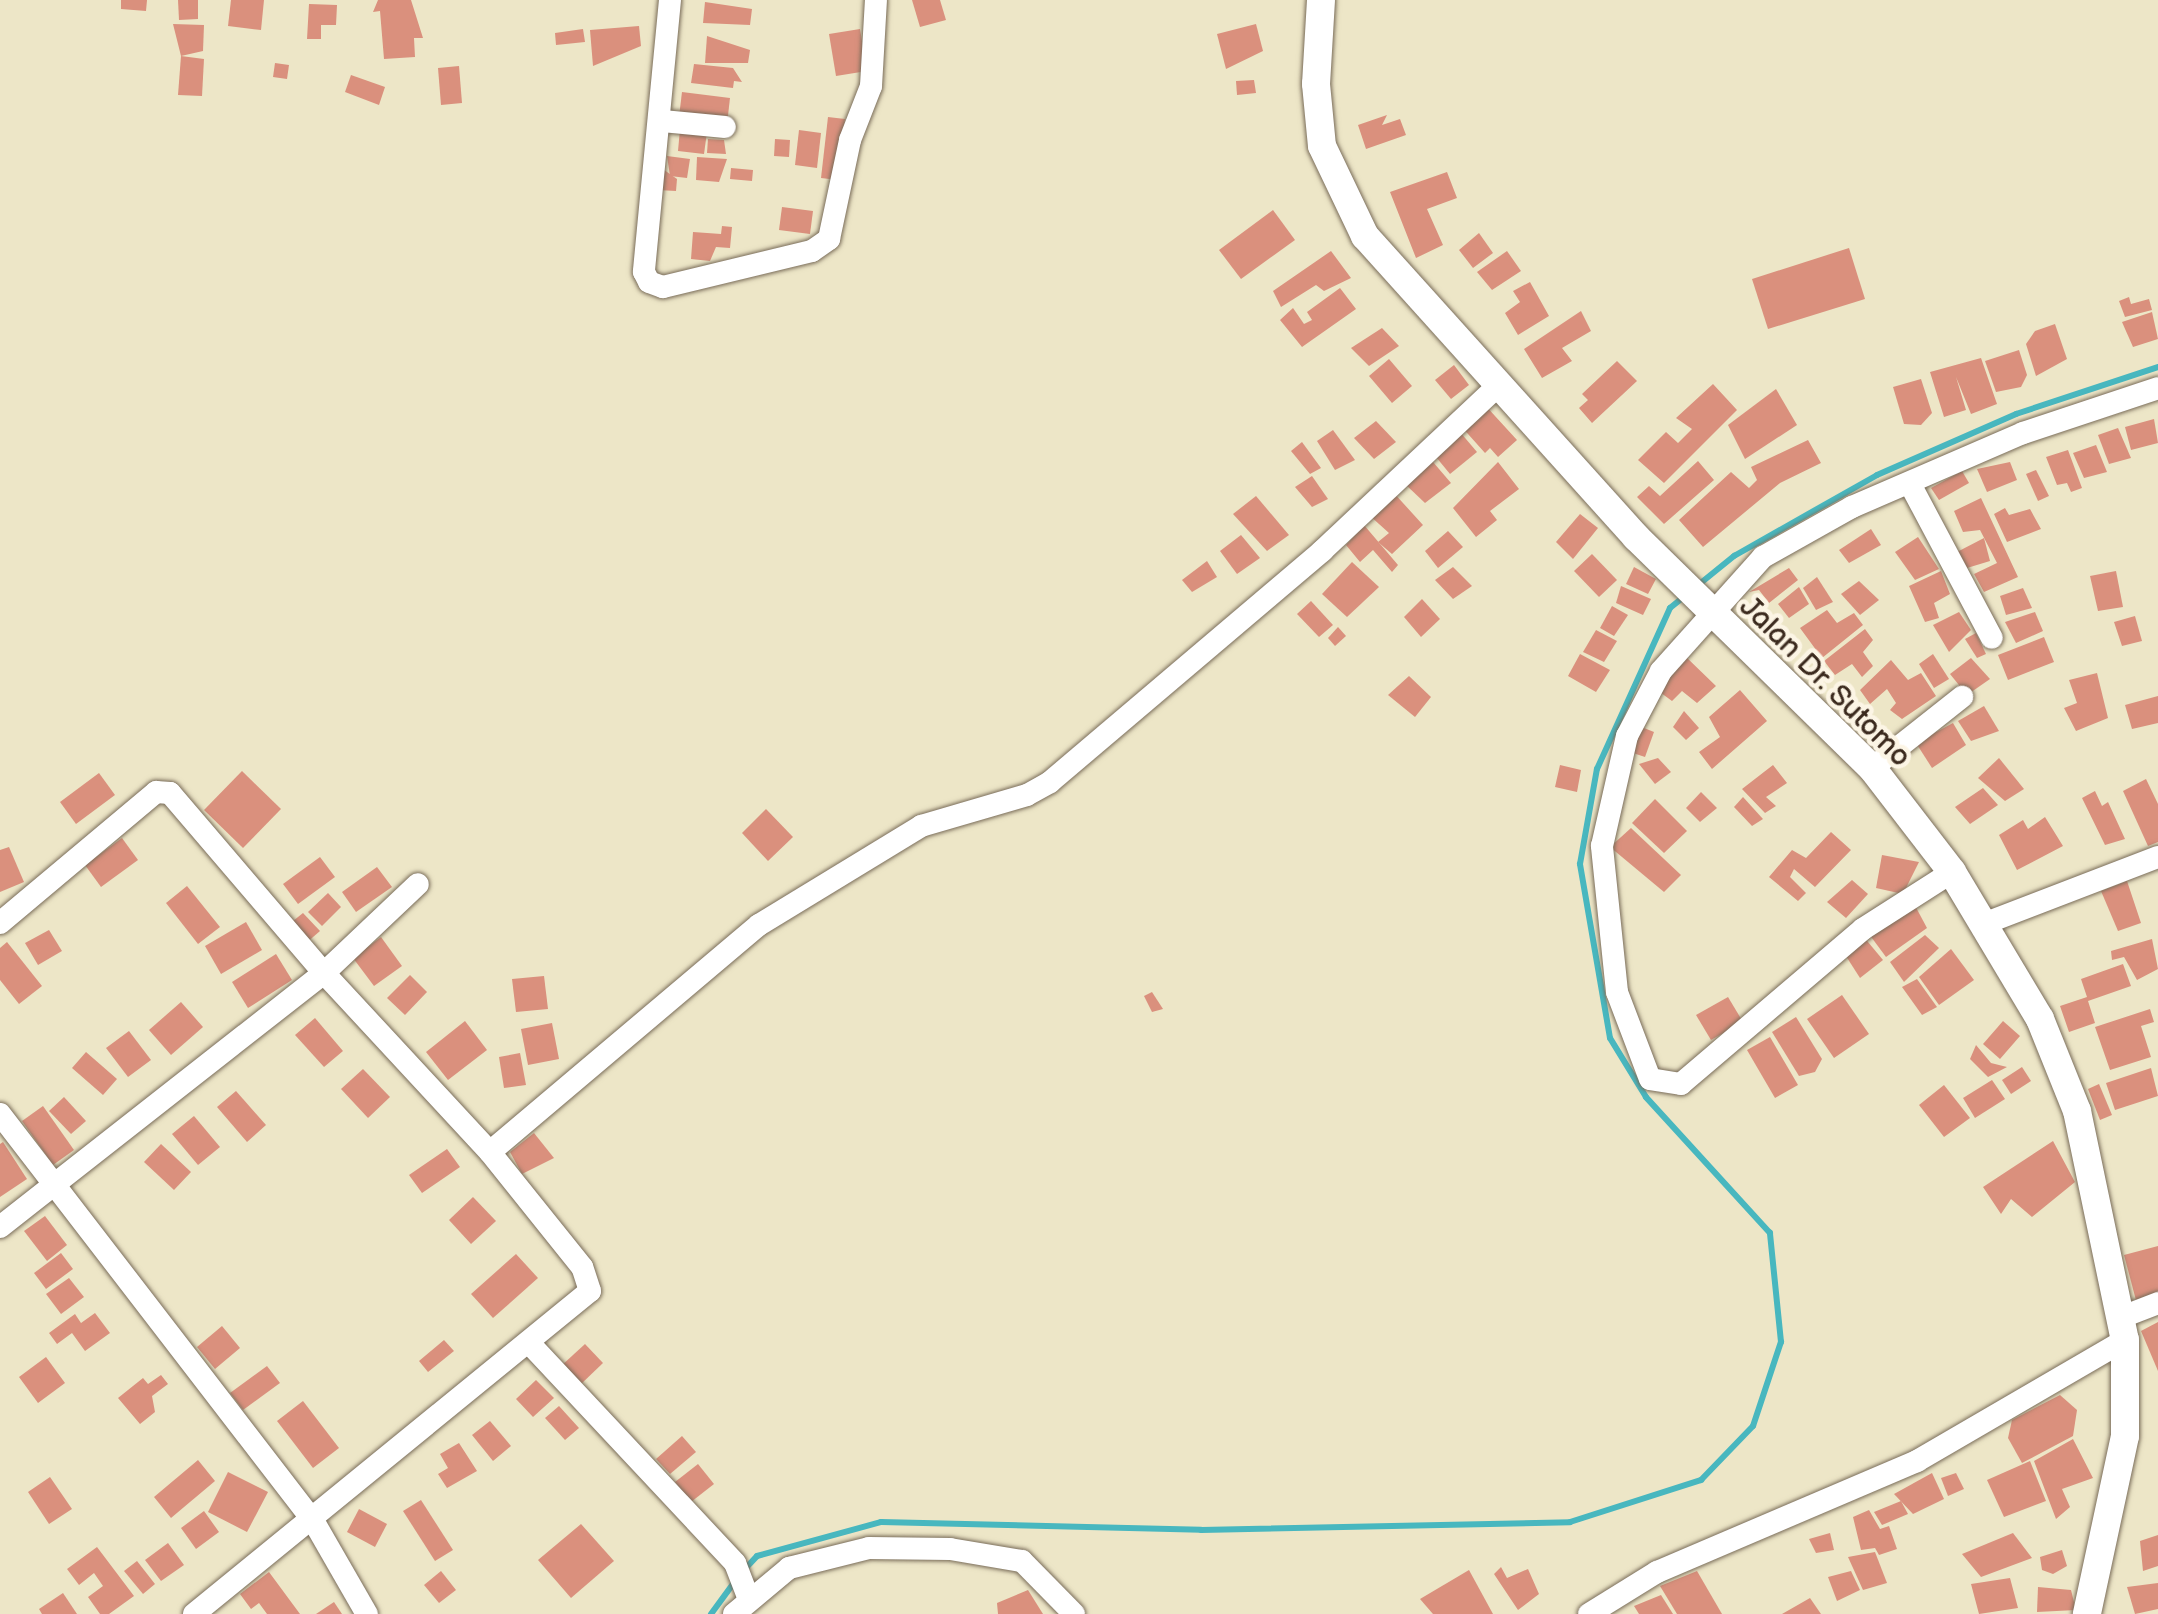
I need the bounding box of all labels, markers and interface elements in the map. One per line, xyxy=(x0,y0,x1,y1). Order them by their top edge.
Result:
street label: Jalan Dr. Sutomo xyxy=(1732,589,1918,775)

